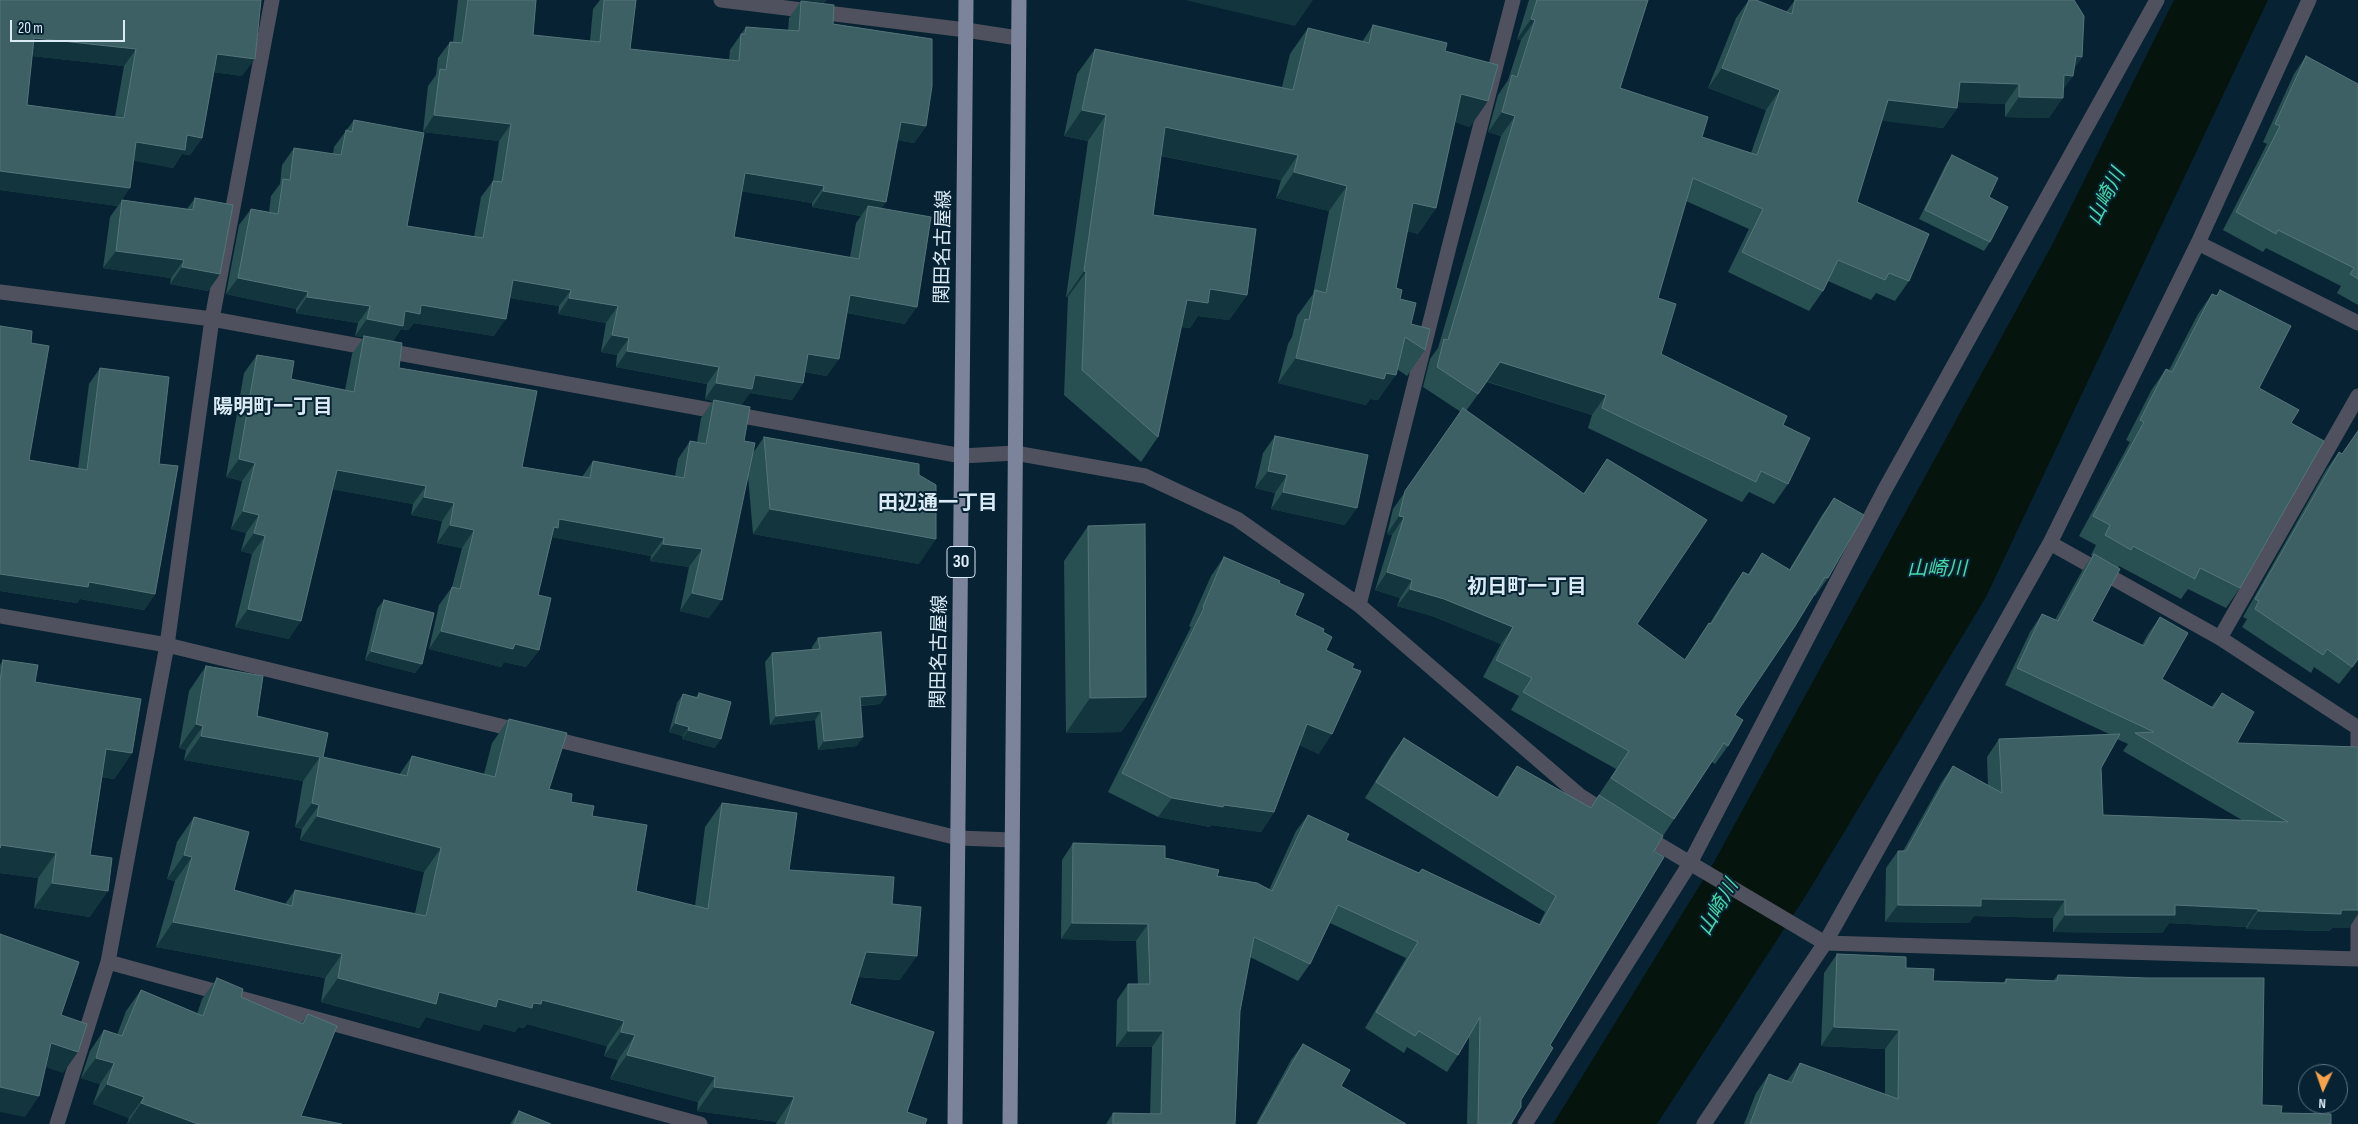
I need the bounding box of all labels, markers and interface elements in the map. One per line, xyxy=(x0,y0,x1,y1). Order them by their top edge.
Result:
scale bar xyxy=(12,10,128,42)
text: 20 m xyxy=(18,19,43,38)
water label: 山崎川 xyxy=(2083,165,2131,229)
street label: 関田名古屋線 xyxy=(932,190,956,304)
district label: 陽明町一丁目 xyxy=(213,396,333,420)
district label: 田辺通一丁目 xyxy=(878,492,998,516)
road number: 30 xyxy=(947,546,975,578)
water label: 山崎川 xyxy=(1907,558,1967,582)
district label: 初日町一丁目 xyxy=(1467,576,1587,600)
street label: 関田名古屋線 xyxy=(928,595,952,709)
water label: 山崎川 xyxy=(1694,876,1744,940)
north arrow xyxy=(2298,1064,2348,1114)
text: N xyxy=(2318,1095,2326,1112)

